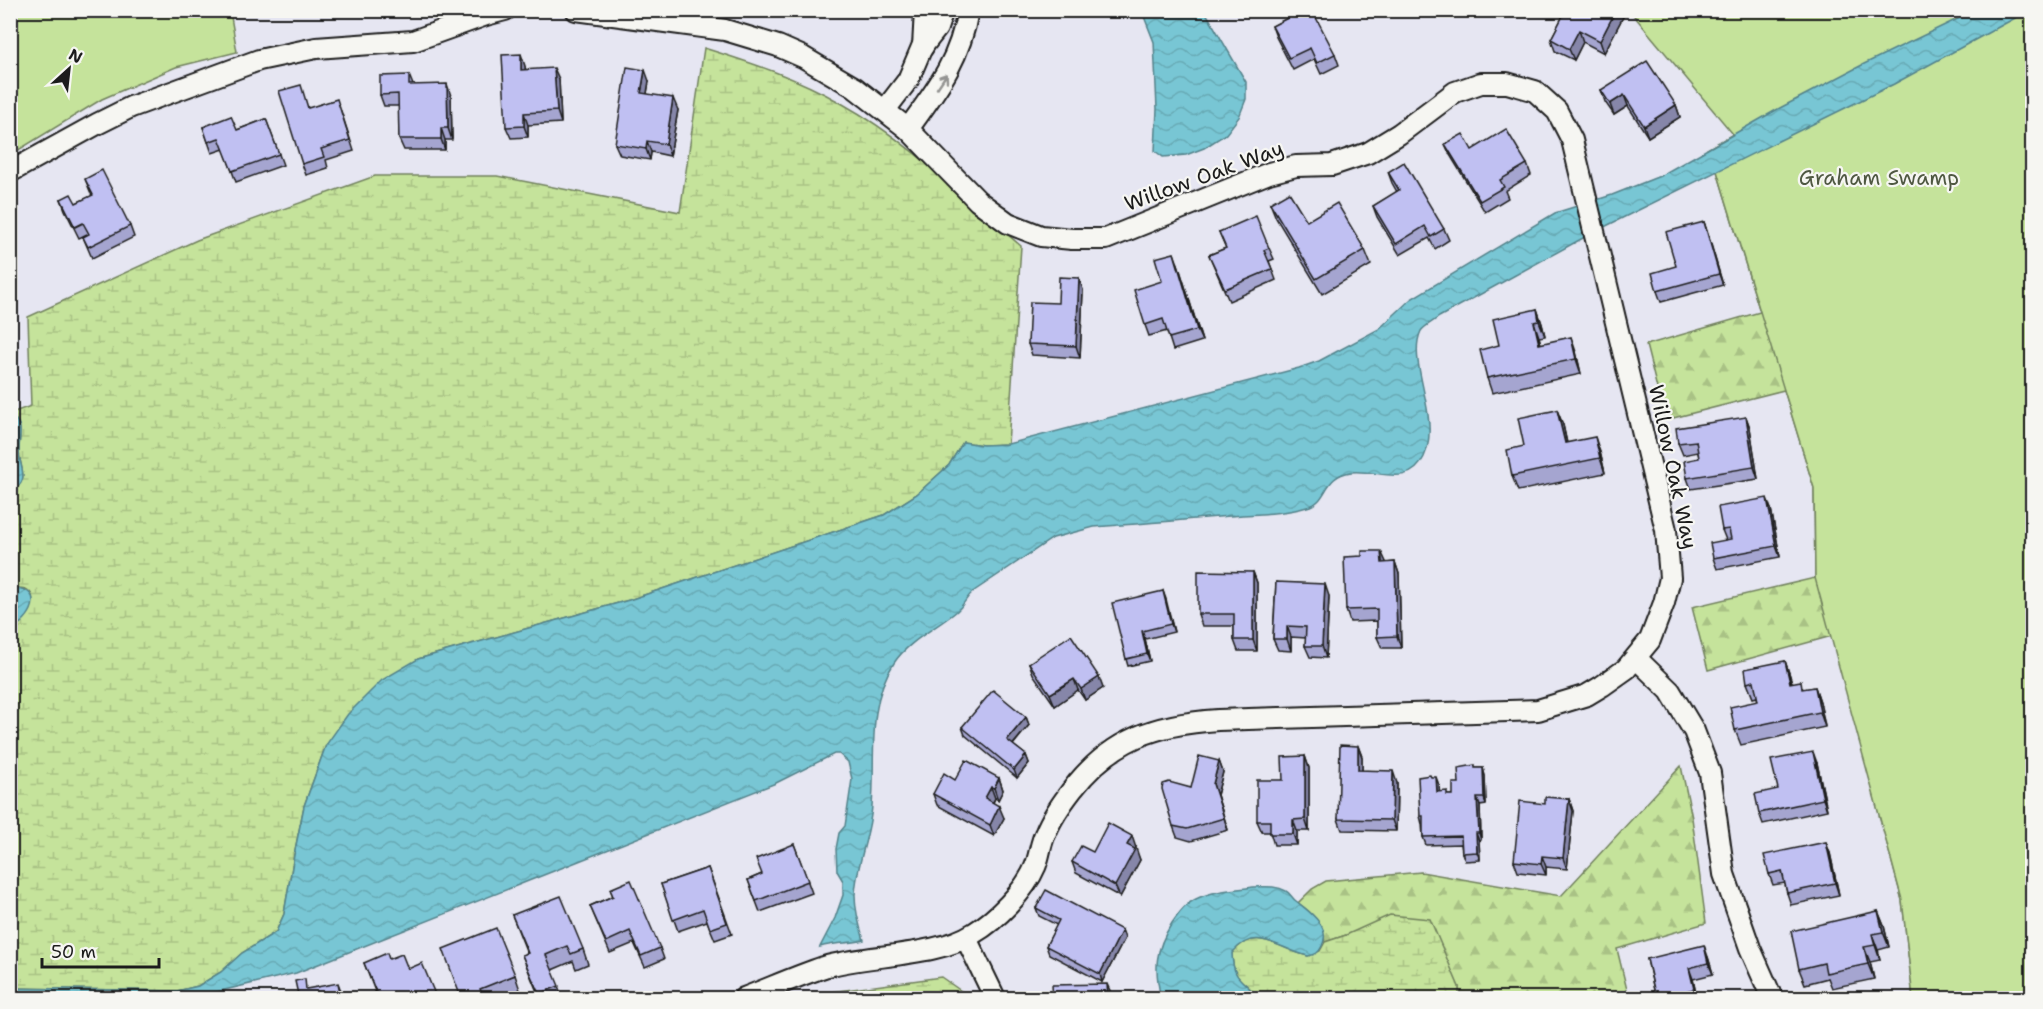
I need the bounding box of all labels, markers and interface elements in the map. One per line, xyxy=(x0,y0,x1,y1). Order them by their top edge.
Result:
north arrow xyxy=(39,39,99,99)
text: N xyxy=(65,44,86,68)
one-way arrow xyxy=(935,72,948,89)
street label: Willow Oak Way xyxy=(1121,134,1287,218)
park label: Graham Swamp xyxy=(1799,164,1959,192)
street label: Willow Oak Way xyxy=(1642,382,1704,552)
scale bar xyxy=(42,931,159,969)
text: 50 m xyxy=(51,940,96,964)

